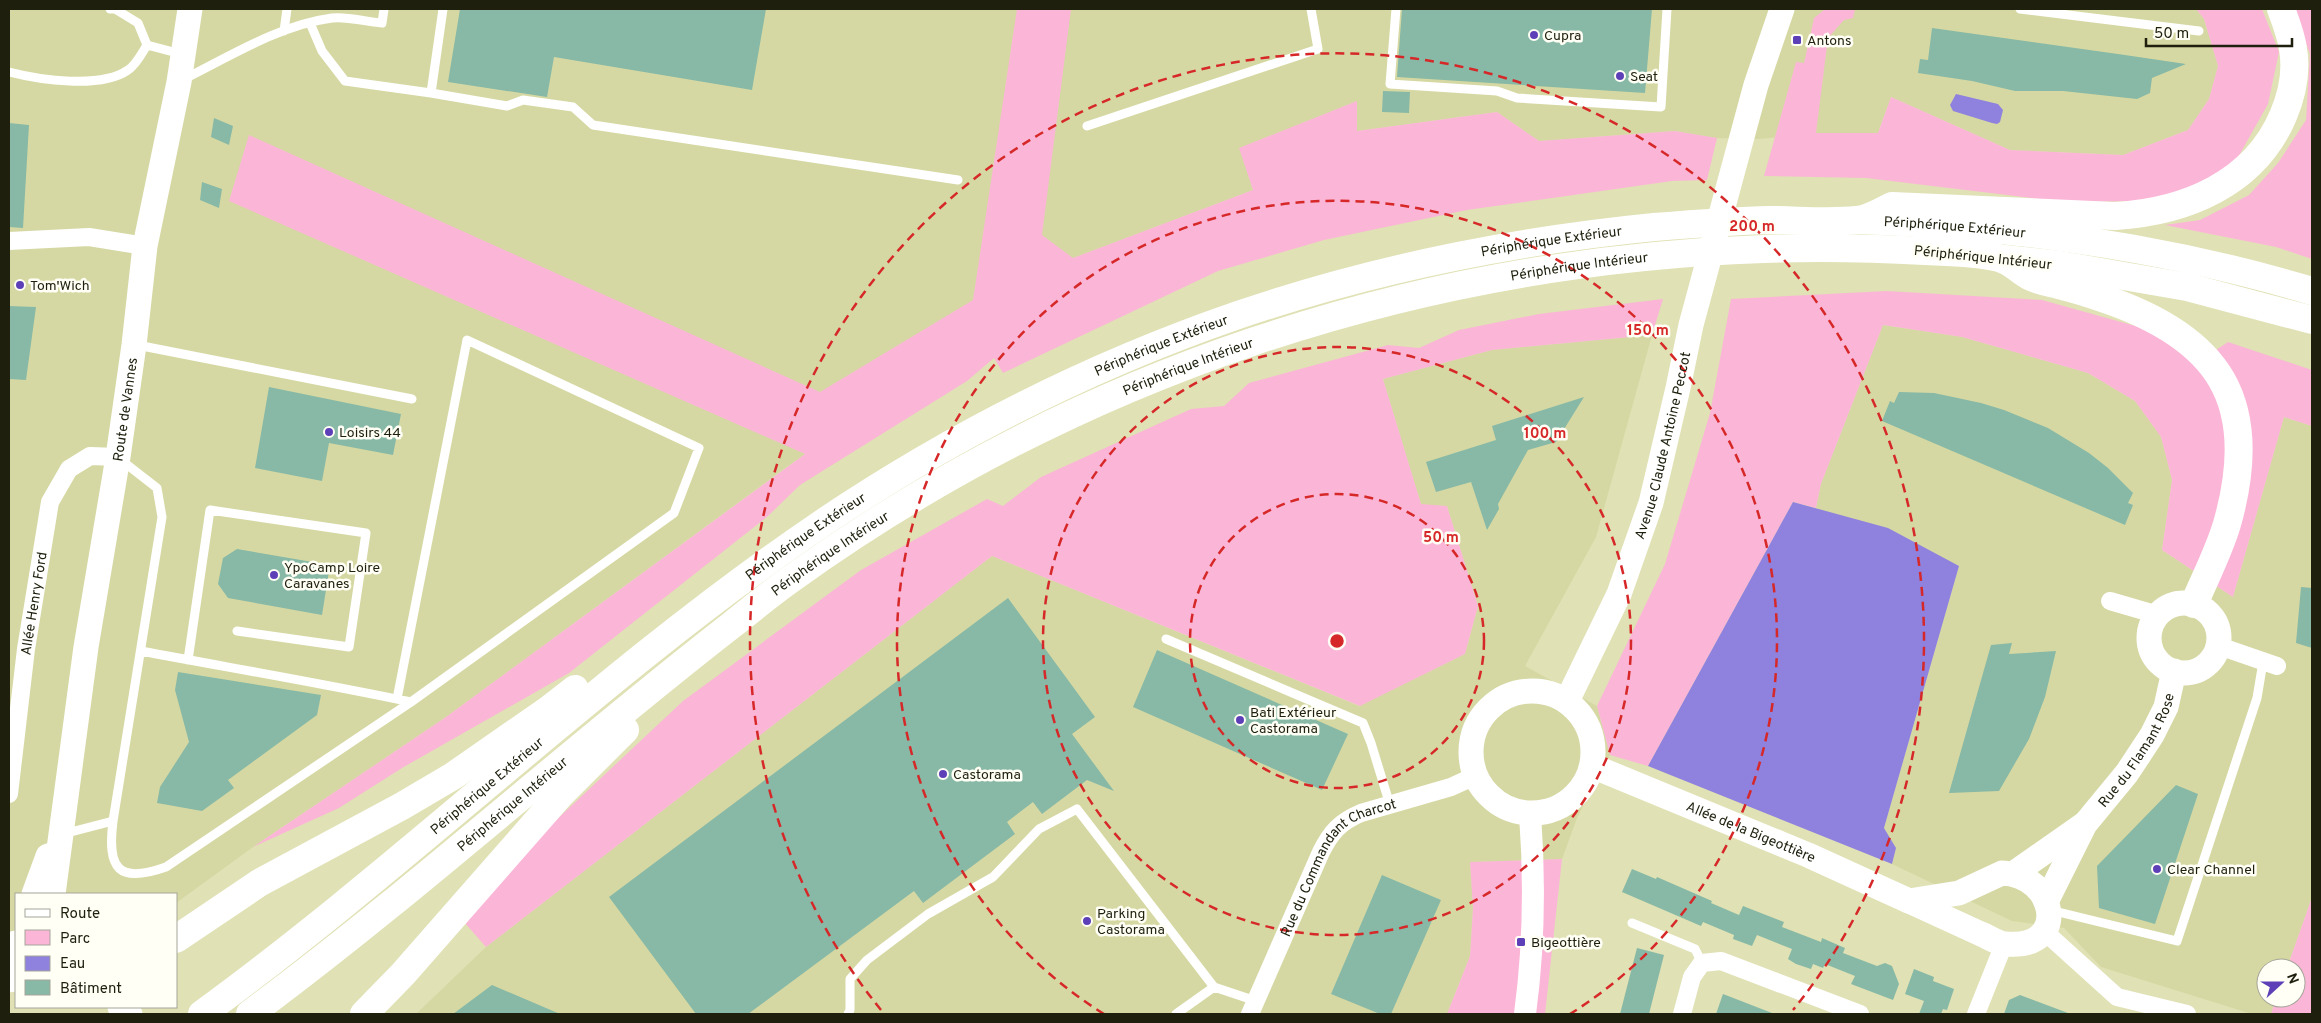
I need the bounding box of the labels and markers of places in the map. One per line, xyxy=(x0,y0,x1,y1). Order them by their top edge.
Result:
place label: Cupra xyxy=(1544,28,1581,45)
marker: Cupra xyxy=(1528,29,1540,41)
place label: Antons xyxy=(1807,33,1852,50)
marker: Antons xyxy=(1791,34,1803,46)
place label: Seat xyxy=(1630,69,1658,86)
marker: Seat xyxy=(1614,70,1626,82)
place label: Tom'Wich xyxy=(30,278,90,295)
marker: Tom'Wich xyxy=(14,279,26,291)
place label: Loisirs 44 xyxy=(339,425,401,442)
marker: Loisirs 44 xyxy=(323,426,335,438)
place label: YpoCamp Loire Caravanes xyxy=(284,560,380,593)
marker: YpoCamp Loire Caravanes xyxy=(268,569,280,581)
centre of rings xyxy=(1328,632,1346,650)
place label: Bati Extérieur Castorama xyxy=(1250,705,1337,738)
marker: Bati Extérieur Castorama xyxy=(1234,714,1246,726)
place label: Castorama xyxy=(953,767,1021,784)
marker: Castorama xyxy=(937,768,949,780)
place label: Clear Channel xyxy=(2167,862,2255,879)
marker: Clear Channel xyxy=(2151,863,2163,875)
place label: Parking Castorama xyxy=(1097,906,1165,939)
marker: Parking Castorama xyxy=(1081,915,1093,927)
place label: Bigeottière xyxy=(1531,935,1601,952)
marker: Bigeottière xyxy=(1515,936,1527,948)

